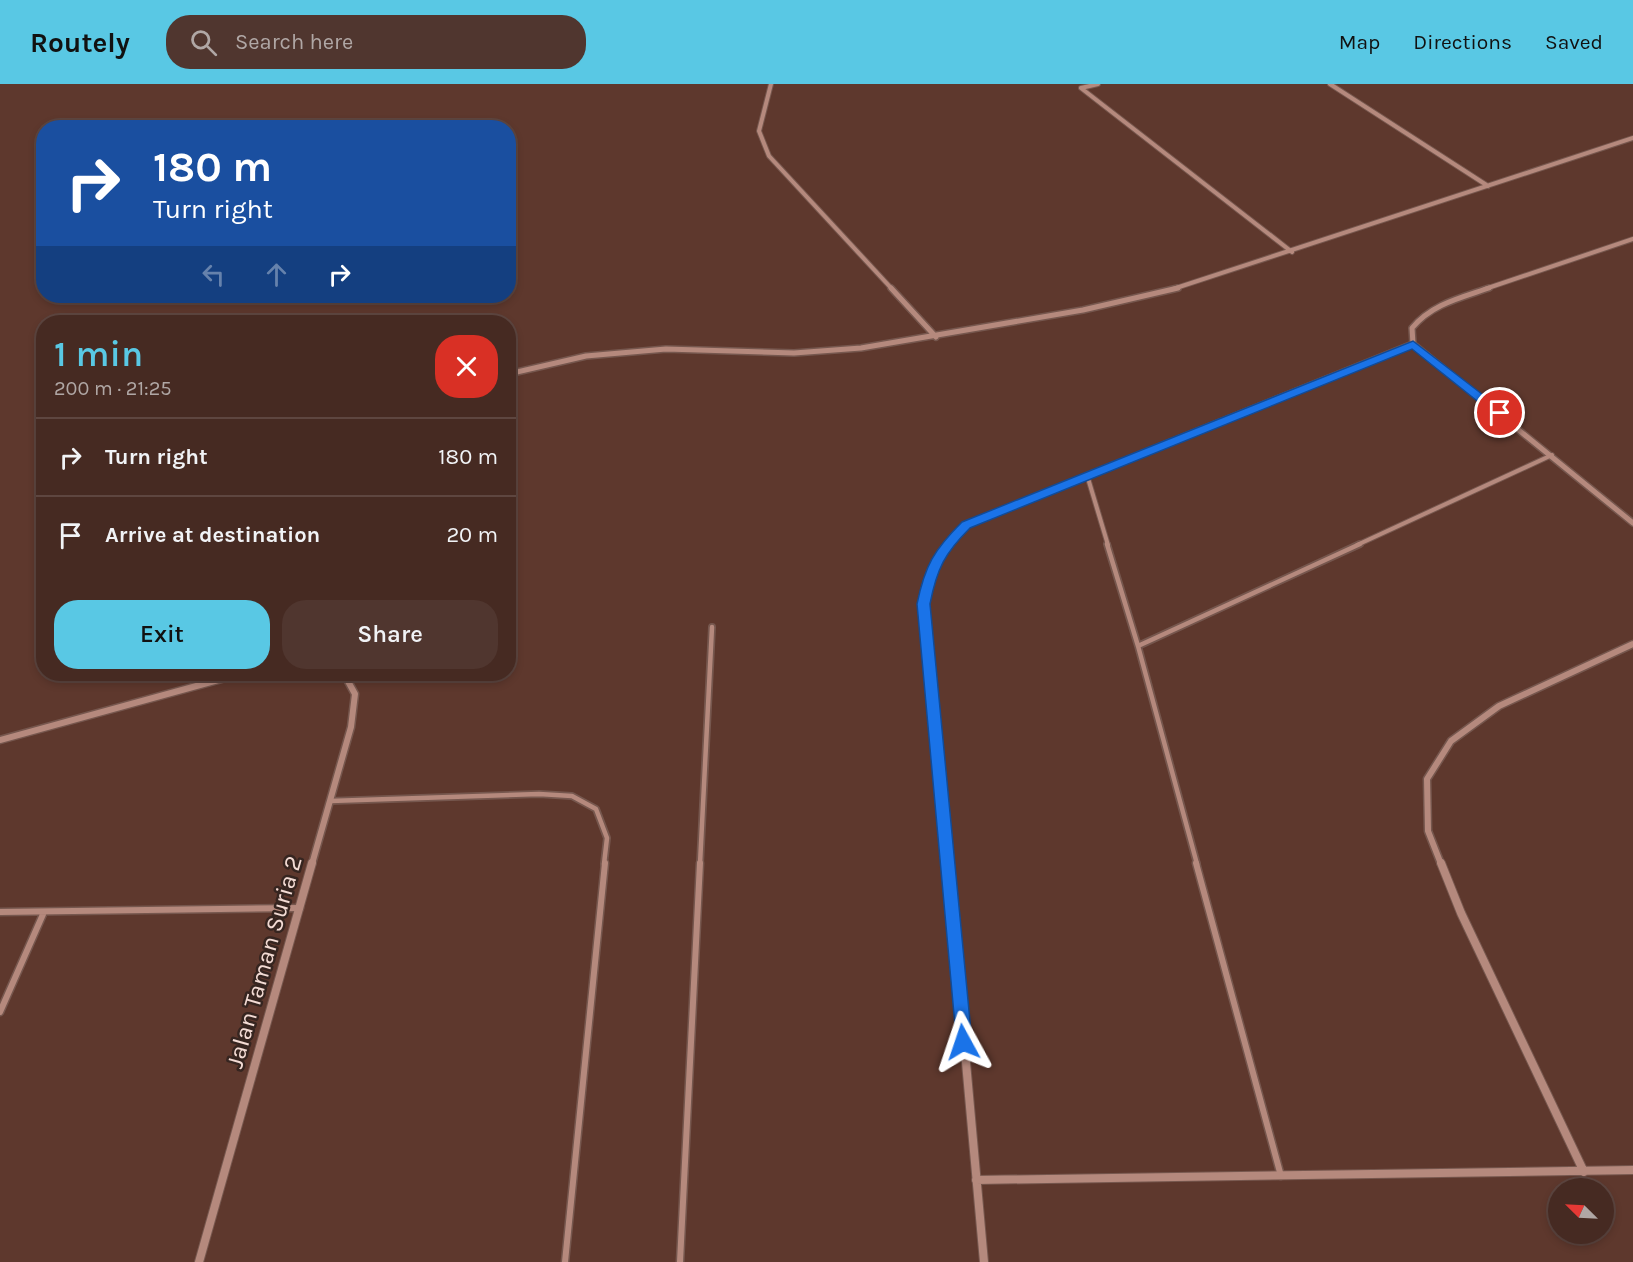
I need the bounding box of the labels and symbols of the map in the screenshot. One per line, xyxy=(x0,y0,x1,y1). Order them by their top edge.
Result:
pin xyxy=(1474,387,1525,438)
street label: Jalan Taman Suria 2 xyxy=(220,853,308,1071)
position arrow xyxy=(931,1010,995,1074)
north arrow xyxy=(1548,1178,1614,1244)

